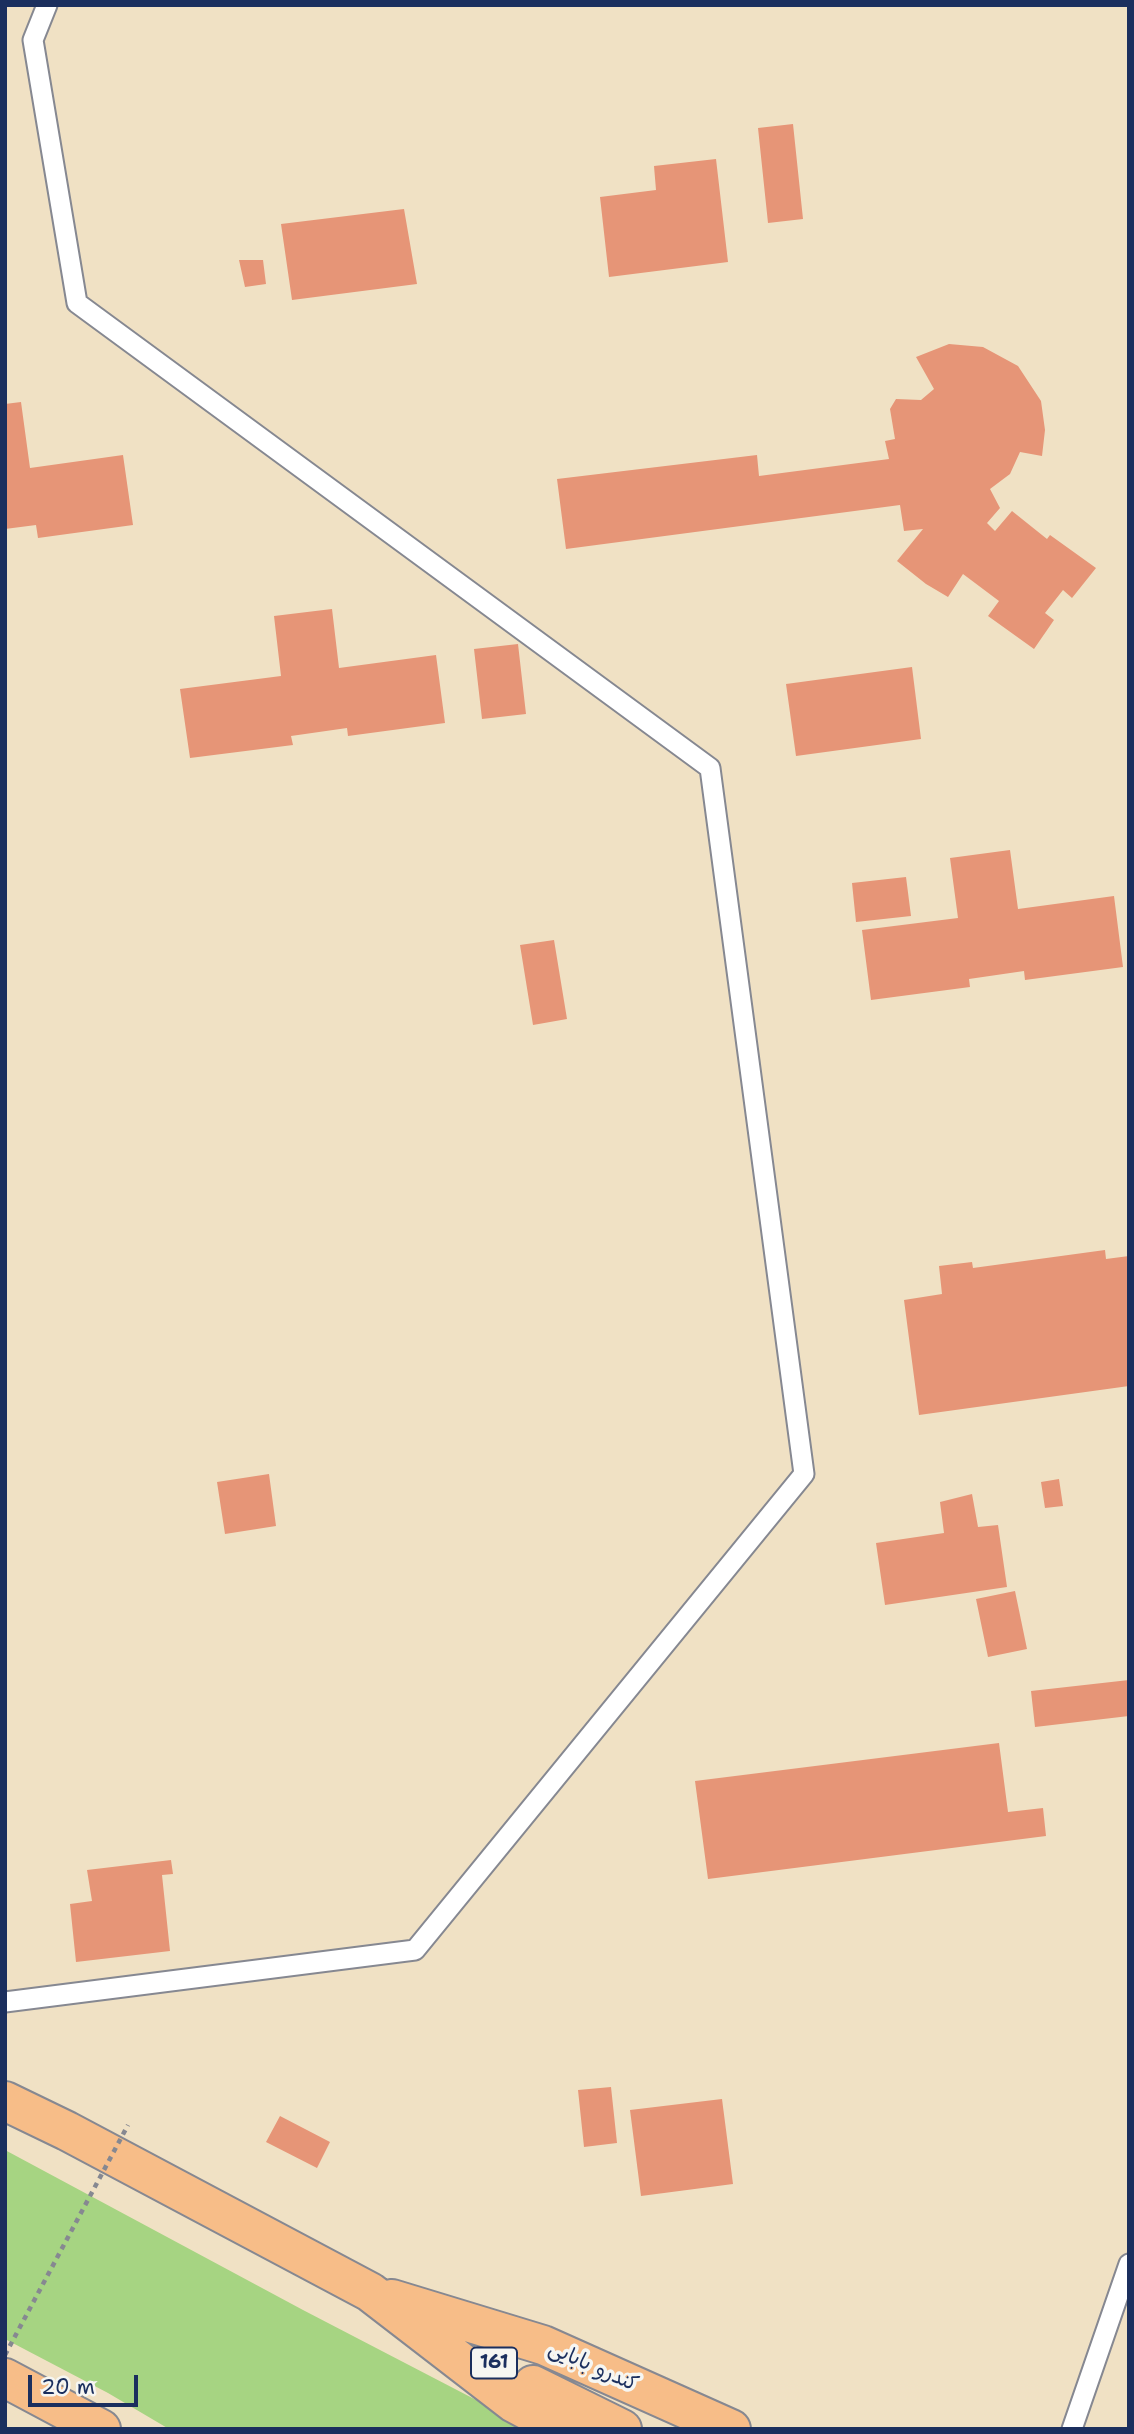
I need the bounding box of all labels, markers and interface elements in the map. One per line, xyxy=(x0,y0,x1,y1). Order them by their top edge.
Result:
street label: کندرو بابایی xyxy=(544,2336,642,2398)
road number: 161 xyxy=(471,2348,517,2378)
scale bar xyxy=(32,2360,142,2404)
text: 20 m xyxy=(41,2373,95,2401)

